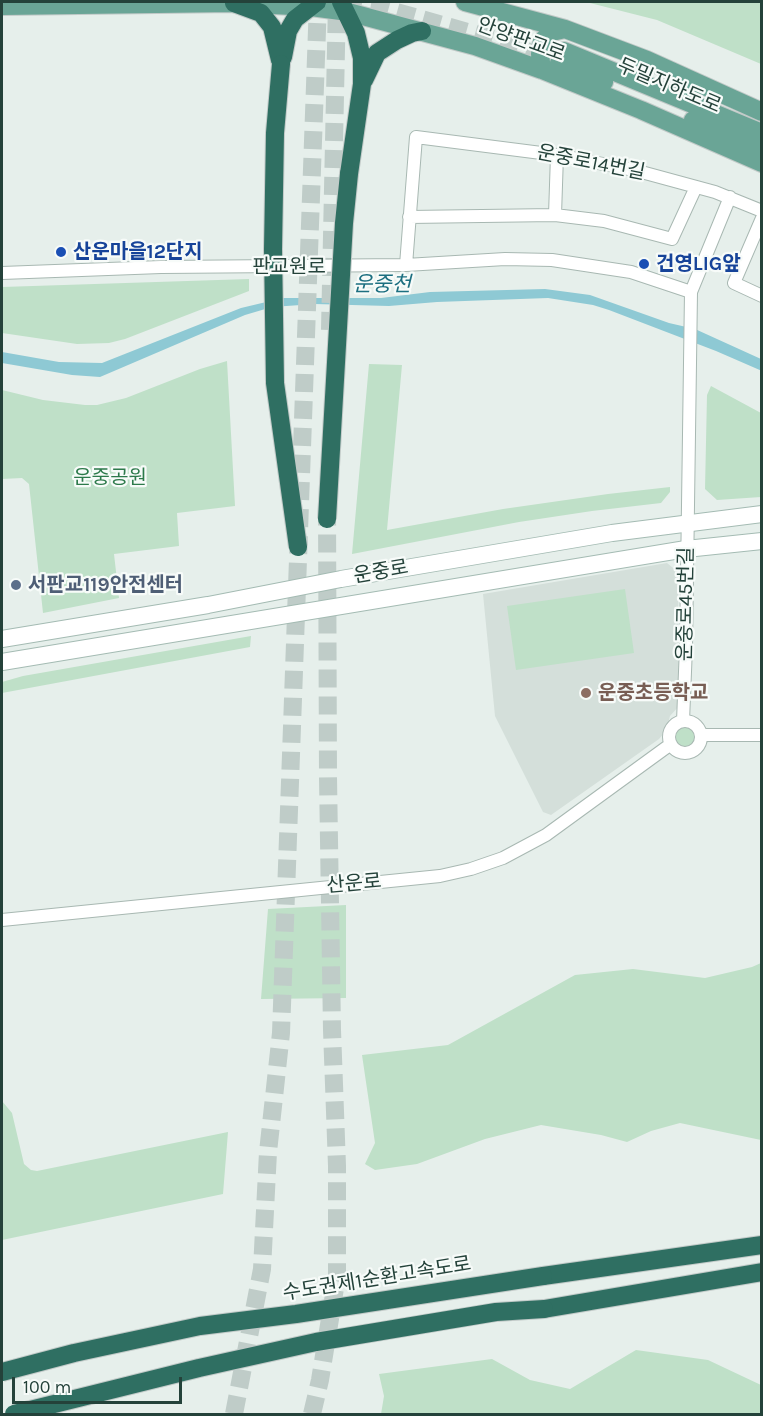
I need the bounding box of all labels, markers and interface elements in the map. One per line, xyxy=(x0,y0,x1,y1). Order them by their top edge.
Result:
street label: 안양판교로 xyxy=(474,13,568,67)
street label: 두밀지하도로 xyxy=(613,53,725,119)
street label: 운중로14번길 xyxy=(535,141,647,185)
place label: 산운마을12단지 xyxy=(73,240,203,264)
marker: 산운마을12단지 xyxy=(54,245,68,259)
place label: 건영LIG앞 xyxy=(656,252,741,276)
street label: 판교원로 xyxy=(252,255,326,279)
marker: 건영LIG앞 xyxy=(637,257,651,271)
water label: 운중천 xyxy=(353,272,411,298)
park label: 운중공원 xyxy=(73,466,147,490)
street label: 운중로45번길 xyxy=(673,547,699,661)
street label: 운중로 xyxy=(352,555,410,589)
place label: 서판교119안전센터 xyxy=(28,573,183,597)
marker: 서판교119안전센터 xyxy=(9,578,23,592)
place label: 운중초등학교 xyxy=(598,681,708,705)
marker: 운중초등학교 xyxy=(579,686,593,700)
street label: 산운로 xyxy=(325,870,383,898)
street label: 수도권제1순환고속도로 xyxy=(281,1252,473,1306)
scale bar xyxy=(15,1365,184,1403)
text: 100 m xyxy=(23,1376,71,1398)

